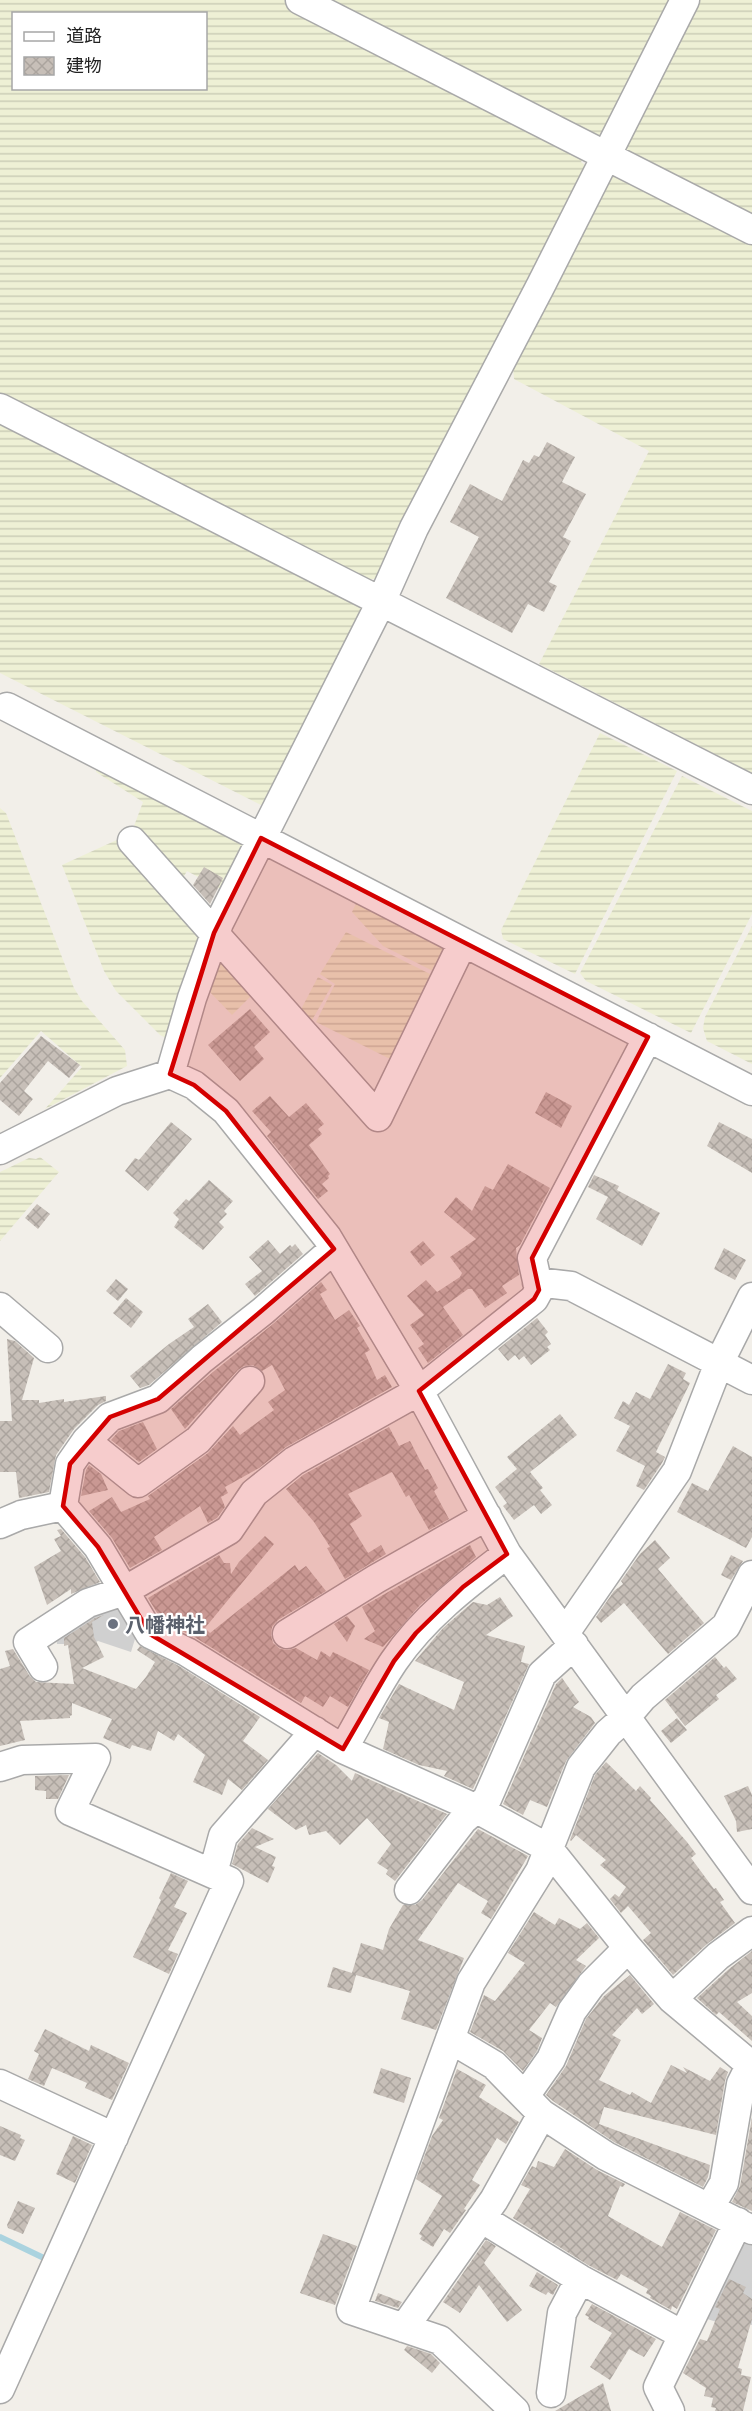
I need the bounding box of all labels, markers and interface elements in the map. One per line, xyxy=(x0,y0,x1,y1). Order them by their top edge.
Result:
legend xyxy=(12,12,207,90)
text: 道路 xyxy=(66,24,102,47)
text: 建物 xyxy=(66,54,102,77)
place label: 八幡神社 xyxy=(125,1612,205,1637)
marker: 八幡神社 xyxy=(106,1617,120,1631)

